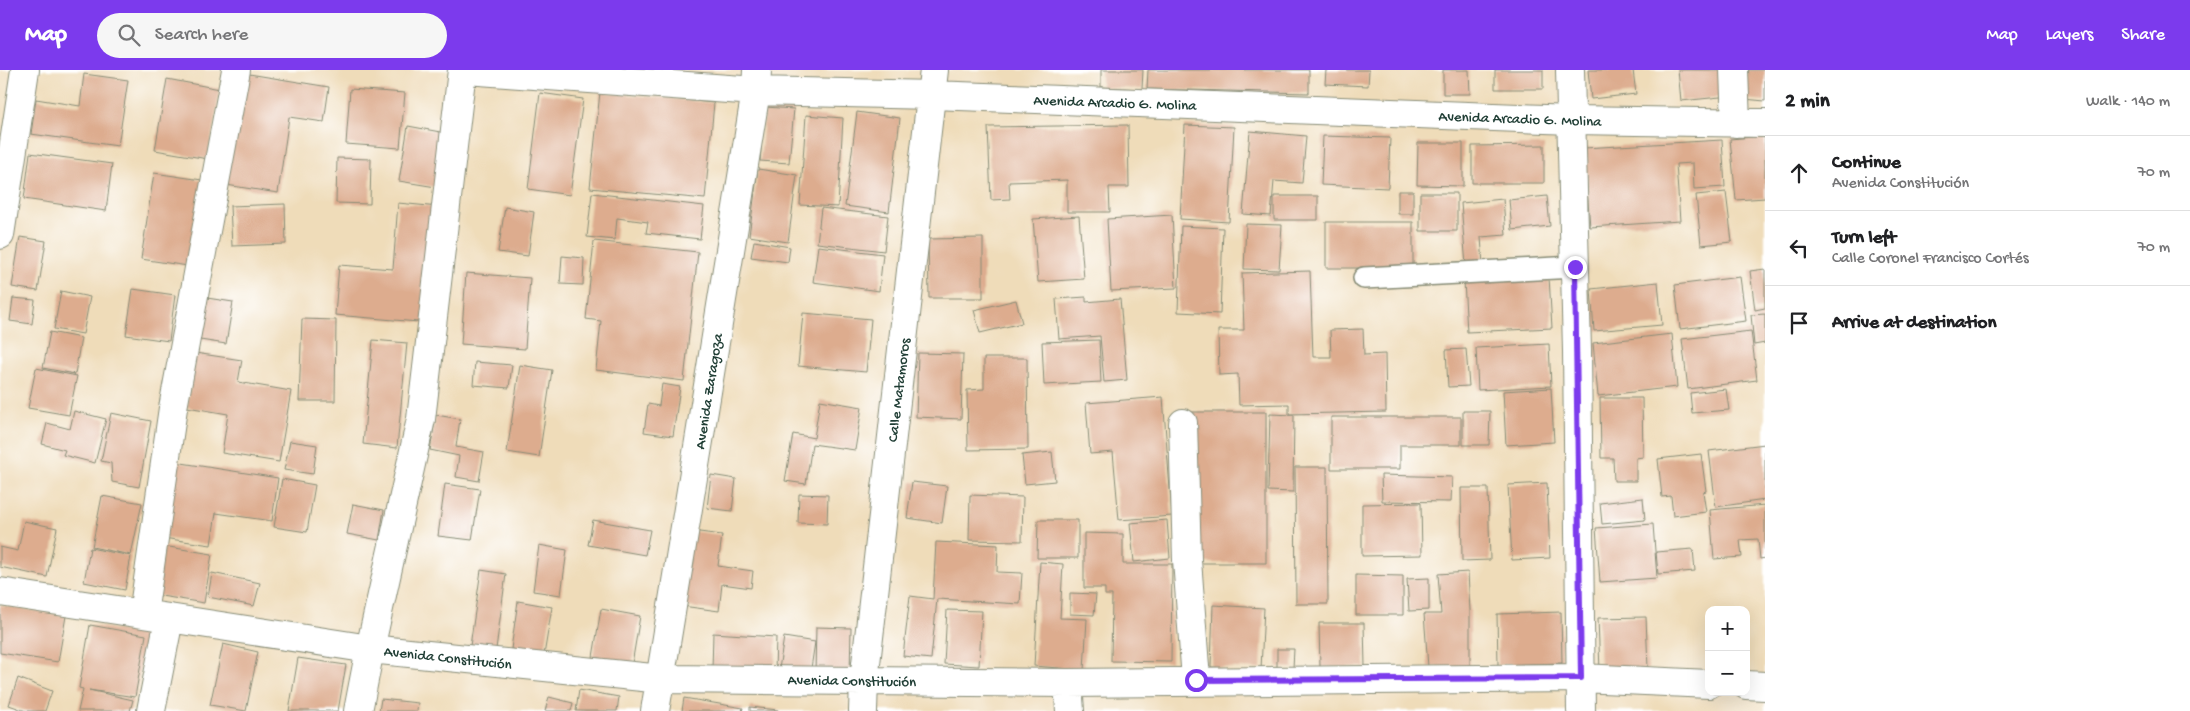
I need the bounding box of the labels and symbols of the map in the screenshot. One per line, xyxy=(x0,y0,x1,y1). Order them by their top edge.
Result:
street label: Avenida Arcadio G. Molina xyxy=(1033,92,1197,116)
street label: Avenida Arcadio G. Molina xyxy=(1438,108,1602,132)
route end xyxy=(1564,256,1587,279)
street label: Avenida Zaragoza xyxy=(692,331,728,451)
street label: Calle Matamoros xyxy=(885,337,915,443)
street label: Avenida Constitución xyxy=(383,643,513,675)
route start xyxy=(1185,669,1208,692)
street label: Avenida Constitución xyxy=(788,672,916,692)

